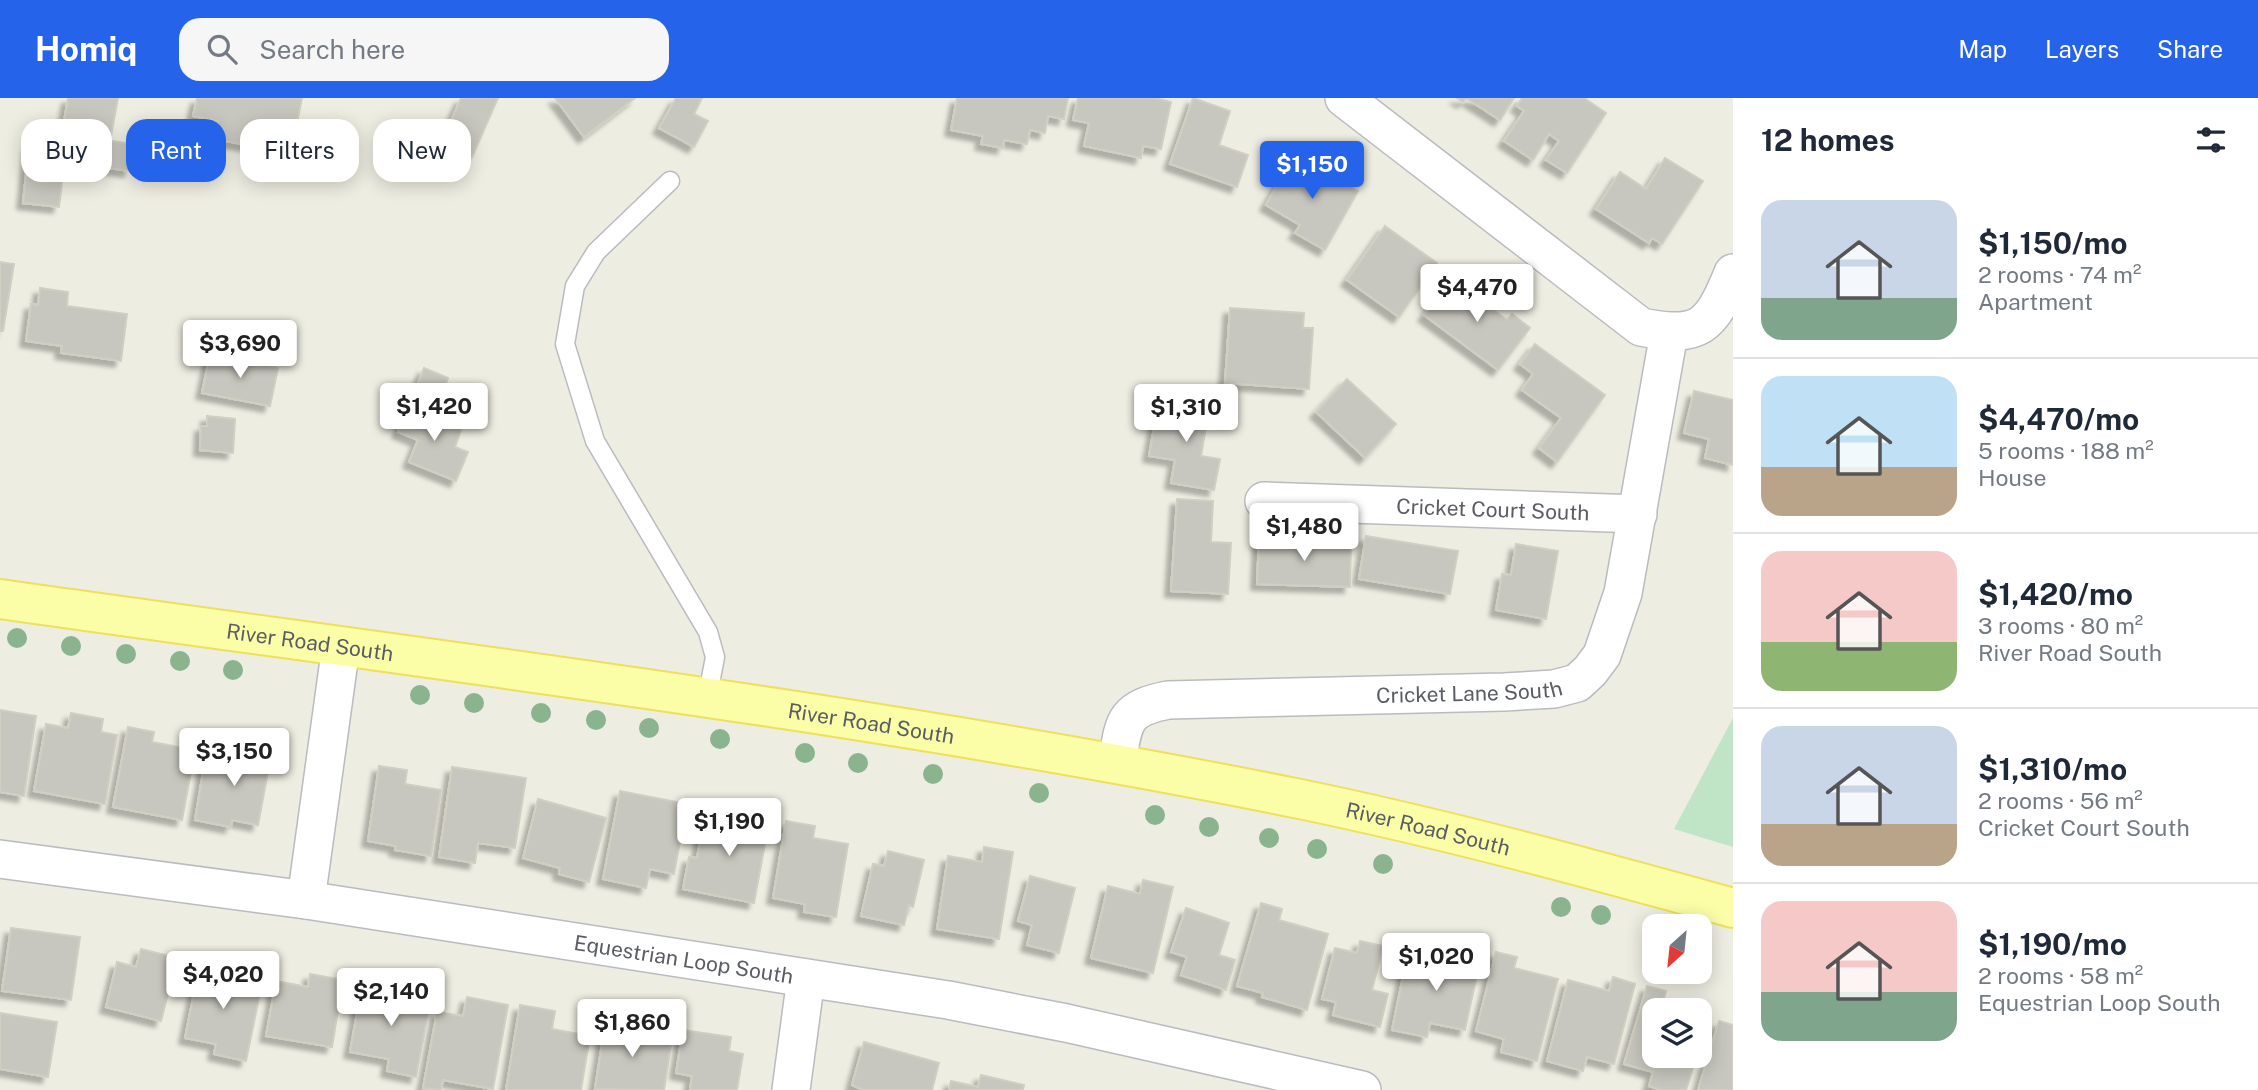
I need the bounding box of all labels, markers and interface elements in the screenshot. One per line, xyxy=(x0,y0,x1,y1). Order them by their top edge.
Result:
search box xyxy=(179,18,669,81)
text: Homiq xyxy=(35,30,137,68)
icon: search xyxy=(203,30,241,68)
text: Search here xyxy=(259,34,405,65)
text: Map xyxy=(1958,35,2007,63)
text: Layers xyxy=(2045,35,2119,63)
text: Share xyxy=(2157,35,2223,63)
chip: Buy xyxy=(21,119,112,182)
chip: Rent xyxy=(126,119,226,182)
chip: Filters xyxy=(240,119,359,182)
chip: New xyxy=(373,119,471,182)
icon: filters xyxy=(2192,121,2230,159)
text: 12 homes xyxy=(1761,122,1895,158)
pin: $1,150 xyxy=(1255,141,1369,201)
text: $1,150 xyxy=(1276,150,1348,177)
text: $1,150/mo xyxy=(1978,225,2128,261)
icon: home xyxy=(1817,228,1901,312)
text: 2 rooms · 74 m² xyxy=(1978,261,2141,288)
pin: $4,470 xyxy=(1420,264,1534,324)
text: $4,470 xyxy=(1436,273,1518,300)
text: Apartment xyxy=(1978,288,2093,315)
pin: $3,690 xyxy=(183,320,297,380)
text: $3,690 xyxy=(199,329,281,356)
pin: $1,420 xyxy=(377,384,491,443)
pin: $1,310 xyxy=(1129,384,1243,444)
text: $1,420 xyxy=(396,392,472,419)
text: $1,310 xyxy=(1150,393,1222,420)
text: $4,470/mo xyxy=(1978,401,2139,437)
icon: home xyxy=(1817,404,1901,488)
text: 5 rooms · 188 m² xyxy=(1978,437,2154,464)
text: House xyxy=(1978,464,2046,491)
street label: Cricket Court South xyxy=(1396,493,1590,525)
pin: $1,480 xyxy=(1247,504,1361,563)
text: $1,480 xyxy=(1265,512,1343,539)
text: $1,420/mo xyxy=(1978,576,2133,612)
icon: home xyxy=(1817,579,1901,663)
text: 3 rooms · 80 m² xyxy=(1978,612,2143,639)
street label: River Road South xyxy=(225,618,395,666)
text: River Road South xyxy=(1978,639,2162,666)
street label: Cricket Lane South xyxy=(1376,675,1565,708)
street label: River Road South xyxy=(786,697,956,748)
pin: $3,150 xyxy=(177,728,291,788)
text: $3,150 xyxy=(195,737,273,764)
text: $1,310/mo xyxy=(1978,751,2127,787)
icon: home xyxy=(1817,754,1901,838)
text: 2 rooms · 56 m² xyxy=(1978,787,2143,814)
street label: River Road South xyxy=(1344,797,1513,860)
pin: $1,190 xyxy=(672,798,786,858)
text: $1,190 xyxy=(693,807,765,834)
text: Cricket Court South xyxy=(1978,814,2190,841)
north arrow xyxy=(1642,914,1712,984)
map controls xyxy=(1642,914,1712,1068)
text: $1,190/mo xyxy=(1978,926,2127,962)
street label: Equestrian Loop South xyxy=(572,929,795,988)
icon: home xyxy=(1817,929,1901,1013)
pin: $1,020 xyxy=(1379,934,1493,993)
text: $1,020 xyxy=(1398,942,1474,969)
pin: $4,020 xyxy=(166,951,280,1011)
text: $4,020 xyxy=(182,960,264,987)
text: 2 rooms · 58 m² xyxy=(1978,962,2143,989)
pin: $2,140 xyxy=(334,968,448,1028)
text: $2,140 xyxy=(353,977,429,1004)
text: Equestrian Loop South xyxy=(1978,989,2221,1016)
button: layers xyxy=(1642,998,1712,1068)
pin: $1,860 xyxy=(575,1000,689,1059)
text: $1,860 xyxy=(593,1008,671,1035)

